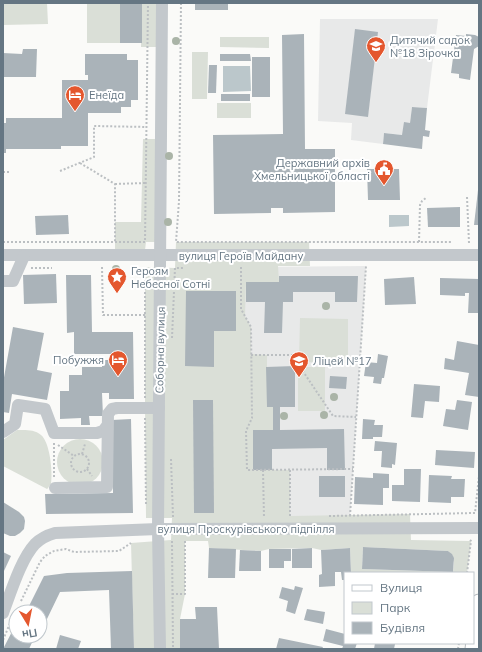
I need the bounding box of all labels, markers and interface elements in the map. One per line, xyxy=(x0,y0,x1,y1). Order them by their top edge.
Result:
place label: Дитячий садок №18 Зірочка xyxy=(390,33,470,60)
school or university icon: Дитячий садок №18 Зірочка xyxy=(365,35,387,63)
hotel icon: Енеїда xyxy=(64,84,86,112)
place label: Енеїда xyxy=(89,88,124,102)
place label: Державний архів Хмельницької області xyxy=(254,156,370,183)
public building icon: Державний архів Хмельницької області xyxy=(373,158,395,186)
street label: вулиця Героїв Майдану xyxy=(179,249,303,263)
place label: Героям Небесної Сотні xyxy=(131,264,210,291)
place icon: Героям Небесної Сотні xyxy=(106,266,128,294)
street label: Соборна вулиця xyxy=(152,306,168,394)
hotel icon: Побужжя xyxy=(107,349,129,377)
school or university icon: Ліцей №17 xyxy=(288,350,310,378)
place label: Побужжя xyxy=(53,353,104,367)
place label: Ліцей №17 xyxy=(313,354,372,368)
street label: вулиця Проскурівського підпілля xyxy=(157,522,335,536)
legend xyxy=(344,572,474,644)
text: Вулиця xyxy=(380,580,422,595)
text: Парк xyxy=(380,600,411,615)
north arrow xyxy=(8,604,48,644)
text: Будівля xyxy=(380,620,425,635)
text: Пн xyxy=(21,626,38,642)

